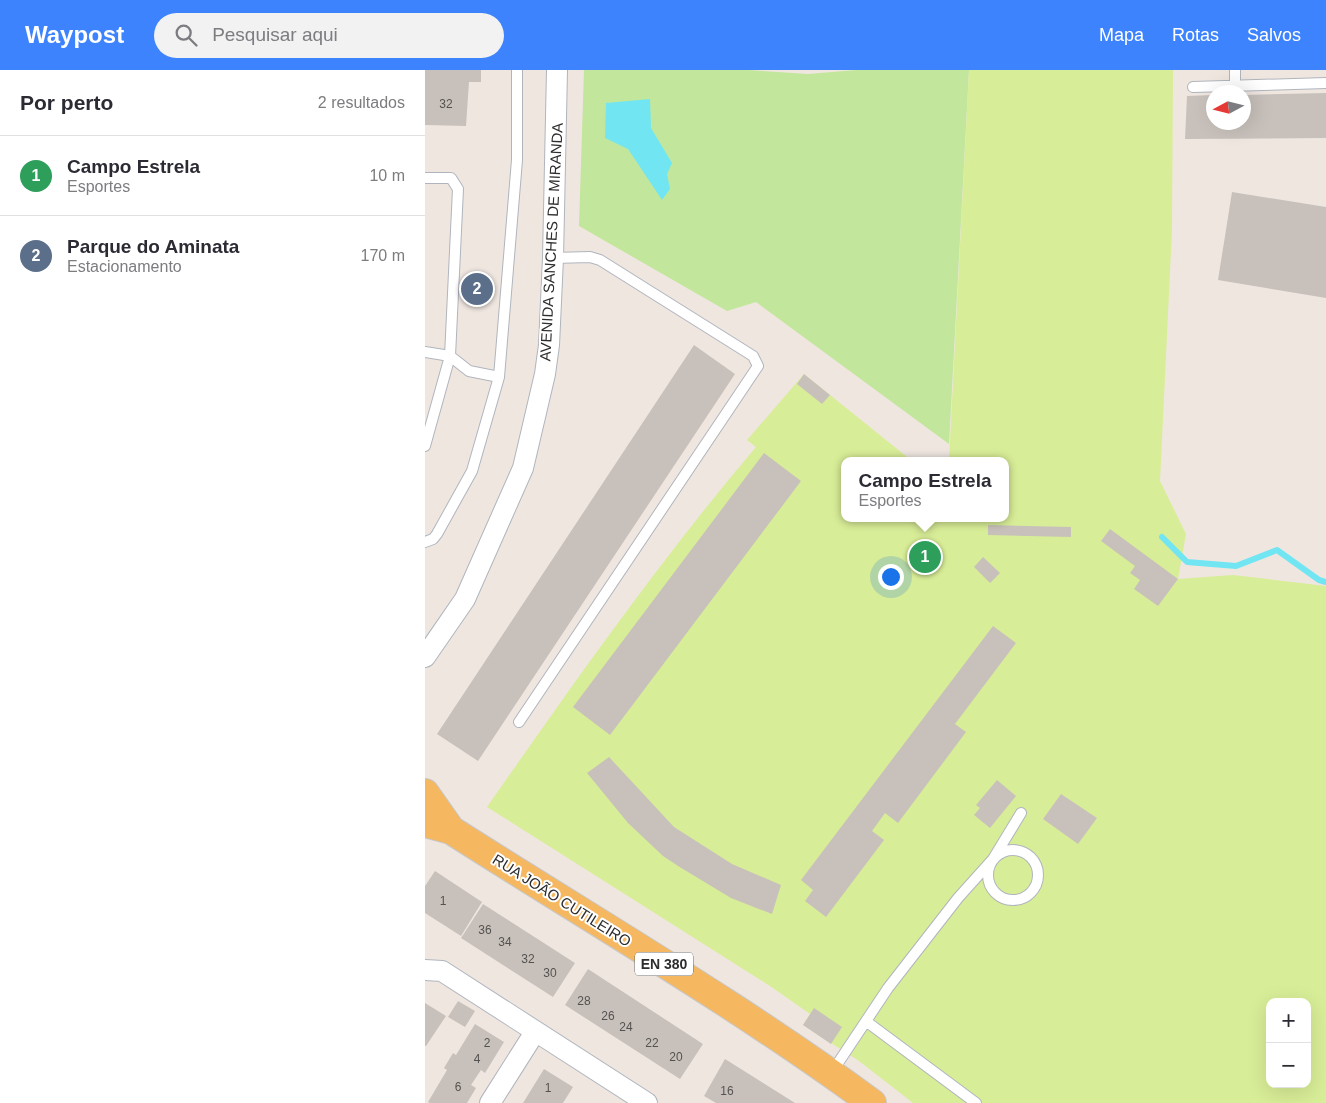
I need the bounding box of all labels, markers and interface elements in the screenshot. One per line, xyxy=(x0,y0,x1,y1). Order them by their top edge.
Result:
search box xyxy=(154,13,504,58)
text: Waypost xyxy=(25,21,124,48)
icon: search xyxy=(172,21,200,49)
text: Pesquisar aqui xyxy=(212,24,338,45)
text: Mapa xyxy=(1099,25,1144,45)
text: Rotas xyxy=(1172,25,1219,45)
text: Salvos xyxy=(1247,25,1301,45)
north arrow xyxy=(1206,85,1251,130)
text: Por perto xyxy=(20,91,113,114)
text: 2 resultados xyxy=(318,94,405,111)
house number: 32 xyxy=(439,97,453,111)
street label: AVENIDA SANCHES DE MIRANDA xyxy=(536,122,566,362)
text: Campo Estrela xyxy=(67,156,200,177)
text: 1 xyxy=(32,167,40,184)
text: 10 m xyxy=(369,167,405,184)
text: Esportes xyxy=(67,178,130,195)
text: Parque do Aminata xyxy=(67,236,239,257)
text: 2 xyxy=(32,247,40,264)
text: 170 m xyxy=(361,247,405,264)
text: Estacionamento xyxy=(67,258,182,275)
pin: 2 xyxy=(461,270,493,308)
popup xyxy=(841,457,1009,522)
text: Campo Estrela xyxy=(858,470,992,491)
text: Esportes xyxy=(858,492,922,509)
pin: 1 xyxy=(909,538,941,576)
your location xyxy=(878,564,904,590)
street label: RUA JOÃO CUTILEIRO xyxy=(490,850,634,950)
house number: 1 xyxy=(440,894,447,908)
house number: 36 xyxy=(478,923,492,937)
house number: 34 xyxy=(498,935,512,949)
house number: 32 xyxy=(521,952,535,966)
road number: EN 380 xyxy=(635,952,693,976)
house number: 30 xyxy=(543,966,557,980)
house number: 28 xyxy=(577,994,591,1008)
map controls xyxy=(1266,998,1311,1088)
button: + xyxy=(1266,998,1311,1043)
house number: 26 xyxy=(601,1009,615,1023)
house number: 24 xyxy=(619,1020,633,1034)
house number: 2 xyxy=(484,1036,491,1050)
house number: 22 xyxy=(645,1036,659,1050)
button: − xyxy=(1266,1043,1311,1088)
house number: 20 xyxy=(669,1050,683,1064)
house number: 4 xyxy=(474,1052,481,1066)
house number: 6 xyxy=(455,1080,462,1094)
house number: 1 xyxy=(545,1081,552,1095)
house number: 16 xyxy=(720,1084,734,1098)

